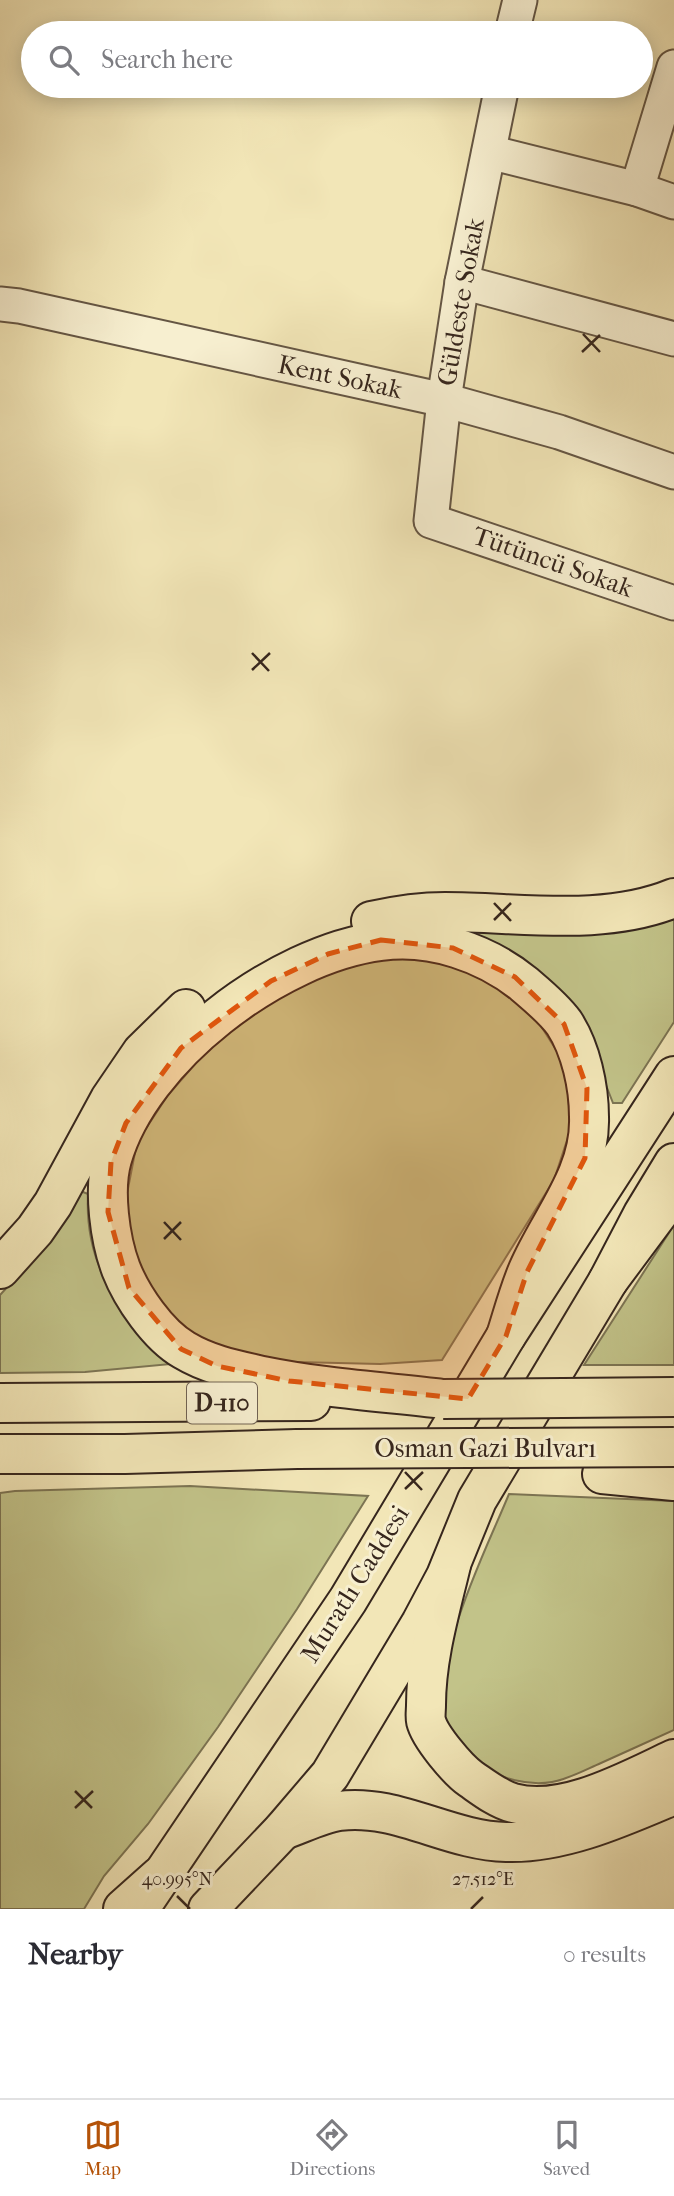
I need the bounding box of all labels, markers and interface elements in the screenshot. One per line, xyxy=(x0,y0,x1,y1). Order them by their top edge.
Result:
search box xyxy=(21,21,653,98)
icon: search xyxy=(45,41,83,79)
text: Search here xyxy=(101,44,233,75)
street label: Güldeste Sokak xyxy=(431,215,491,388)
street label: Kent Sokak xyxy=(275,349,406,405)
street label: Tütüncü Sokak xyxy=(469,520,638,604)
road number: D-110 xyxy=(187,1382,257,1423)
street label: Osman Gazi Bulvarı xyxy=(374,1433,596,1464)
street label: Muratlı Caddesi xyxy=(294,1500,416,1668)
text: 40.995°N xyxy=(142,1869,213,1890)
text: 27.512°E xyxy=(452,1869,514,1890)
text: Nearby xyxy=(28,1937,123,1972)
text: 0 results xyxy=(563,1941,646,1968)
tab: Map xyxy=(84,2116,122,2180)
tab: Directions xyxy=(290,2116,375,2180)
tab: Saved xyxy=(543,2116,590,2180)

